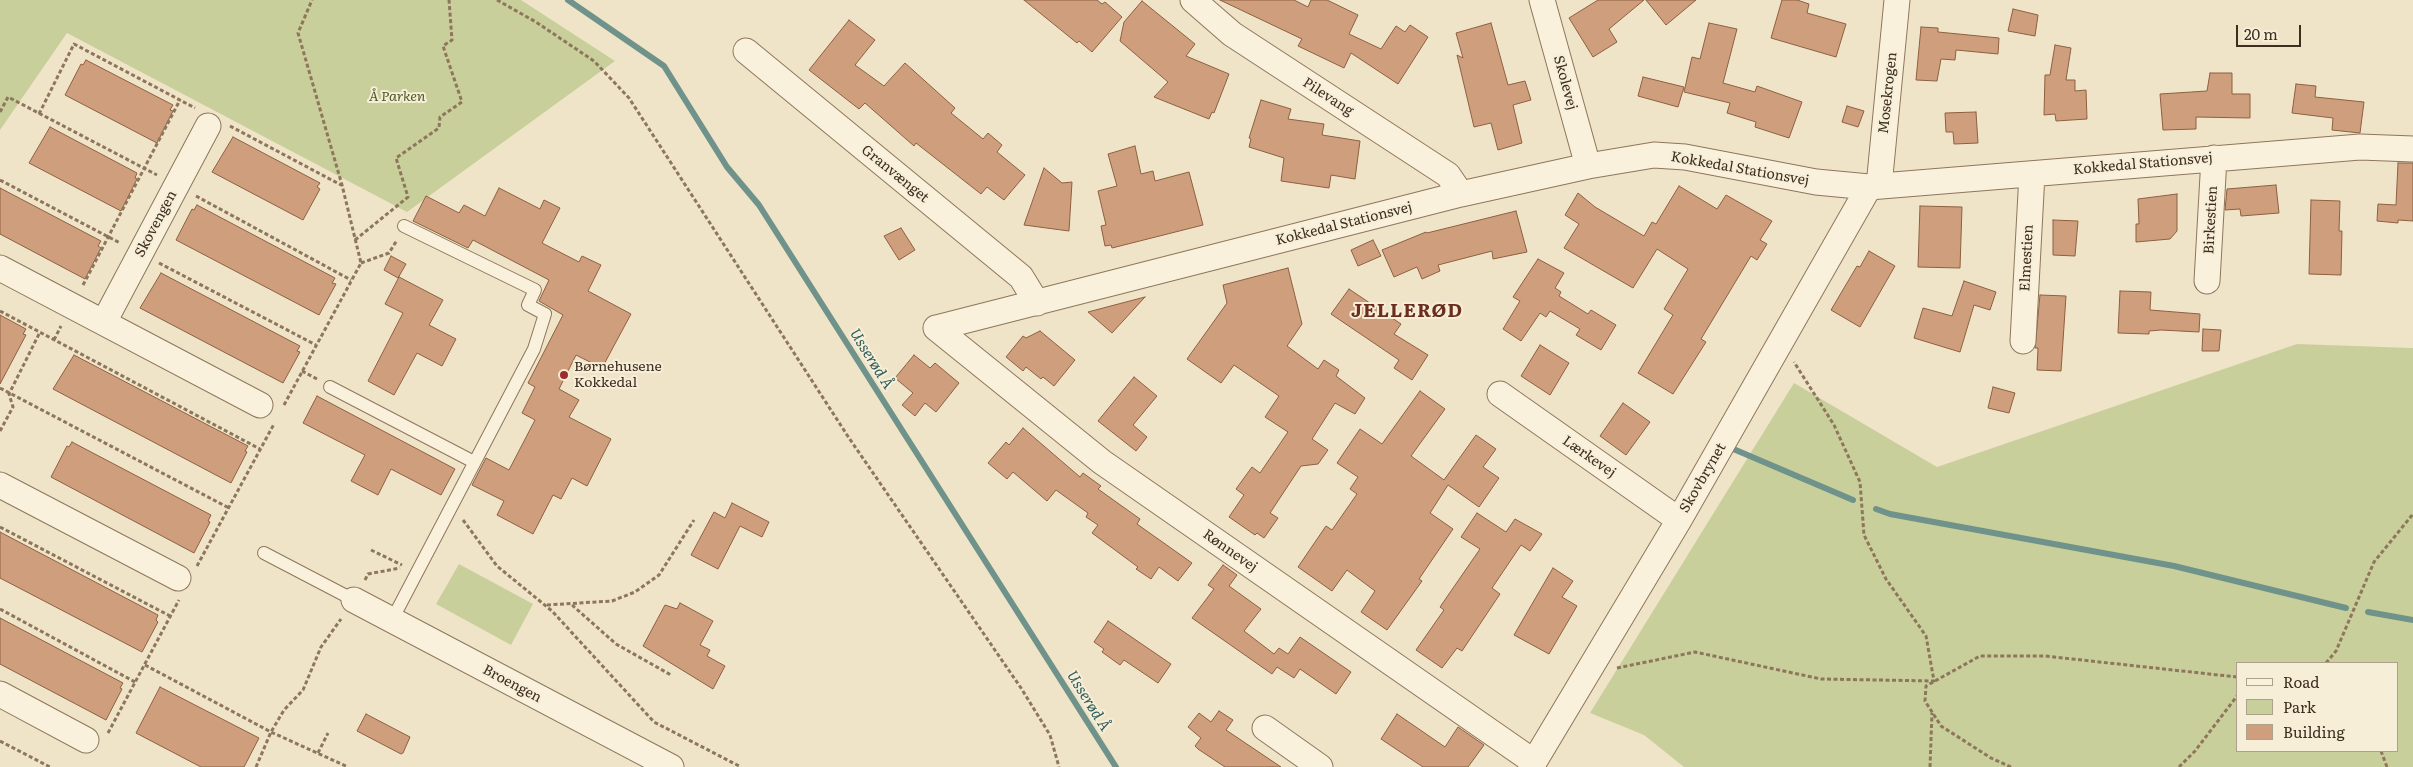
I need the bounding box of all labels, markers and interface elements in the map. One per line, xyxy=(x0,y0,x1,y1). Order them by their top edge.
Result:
scale bar xyxy=(2238,15,2303,47)
text: 20 m xyxy=(2244,22,2278,45)
street label: Mosekrogen xyxy=(1875,51,1901,135)
street label: Skolevej xyxy=(1550,54,1580,112)
street label: Pilevang xyxy=(1299,74,1357,120)
park label: Å Parken xyxy=(369,89,425,105)
street label: Granvænget xyxy=(858,142,932,206)
street label: Kokkedal Stationsvej xyxy=(1670,149,1810,189)
street label: Kokkedal Stationsvej xyxy=(2072,150,2214,178)
street label: Birkestien xyxy=(2201,185,2221,255)
street label: Skovengen xyxy=(131,188,181,260)
street label: Kokkedal Stationsvej xyxy=(1274,199,1414,249)
street label: Elmestien xyxy=(2017,224,2037,292)
district label: JELLERØD xyxy=(1350,300,1464,322)
water label: Usserød Å xyxy=(845,326,897,392)
place label: Børnehusene Kokkedal xyxy=(574,359,662,392)
marker: Børnehusene Kokkedal xyxy=(558,369,570,381)
street label: Lærkevej xyxy=(1559,433,1619,481)
street label: Skovbrynet xyxy=(1676,440,1730,516)
street label: Rønnevej xyxy=(1200,526,1260,576)
street label: Broengen xyxy=(480,662,544,706)
legend xyxy=(2236,662,2398,752)
water label: Usserød Å xyxy=(1062,668,1114,734)
text: Road xyxy=(2283,670,2319,693)
text: Park xyxy=(2283,695,2316,718)
text: Building xyxy=(2283,720,2345,743)

